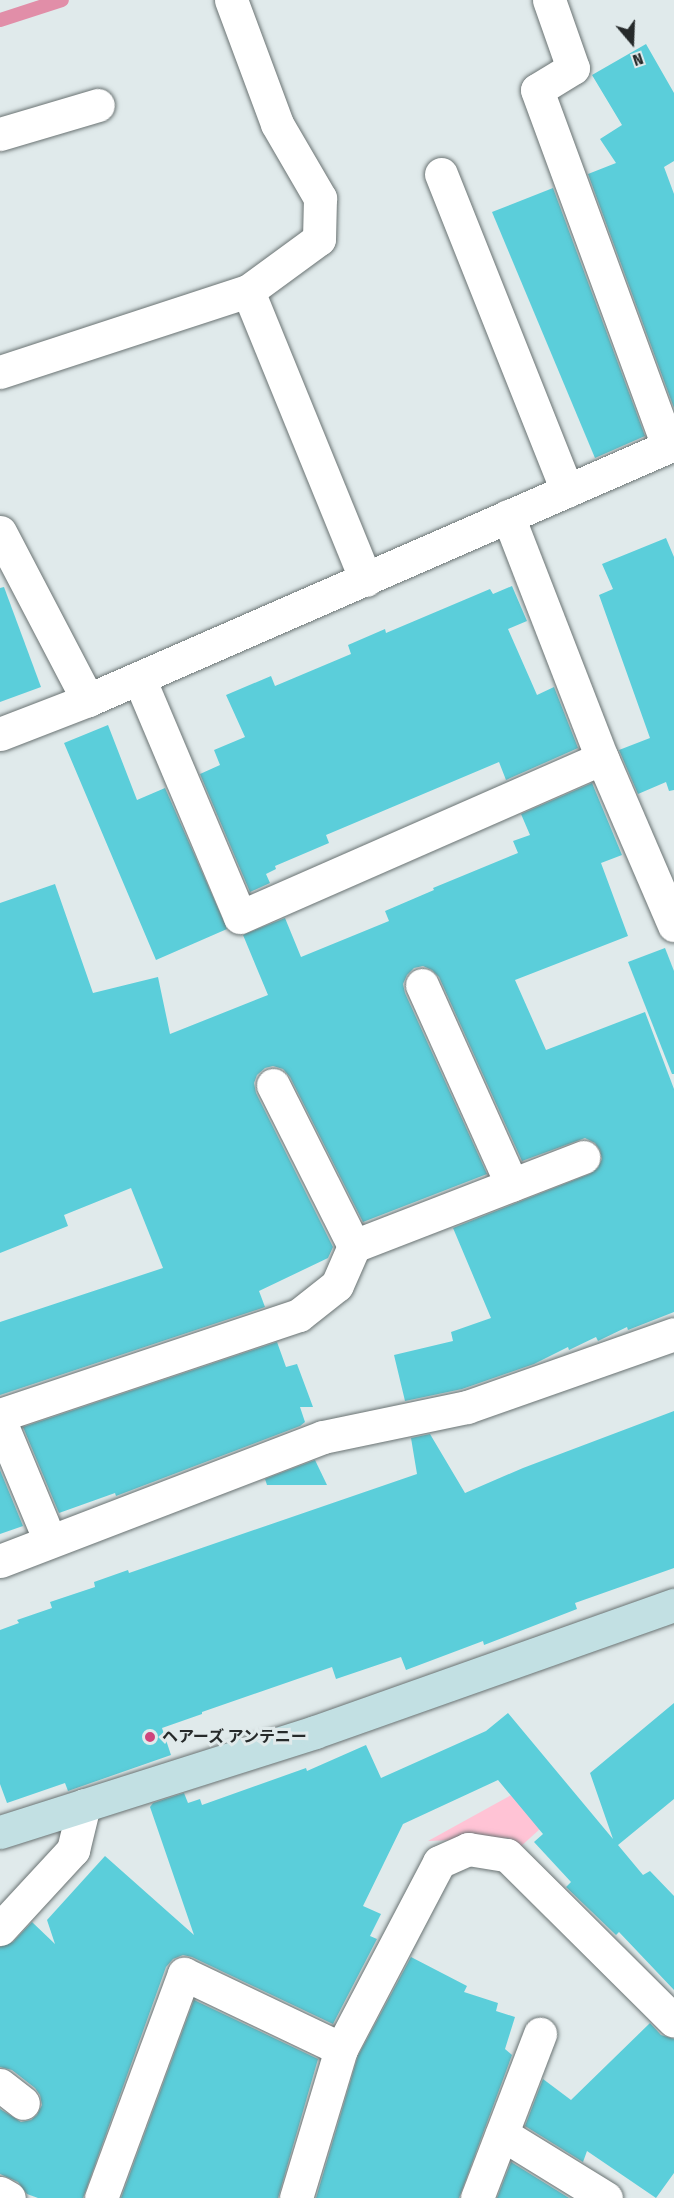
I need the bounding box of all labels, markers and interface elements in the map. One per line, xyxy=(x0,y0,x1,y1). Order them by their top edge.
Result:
north arrow xyxy=(602,12,662,72)
text: N xyxy=(630,49,646,70)
place label: ヘアーズ アンテニー xyxy=(162,1727,308,1747)
marker: ヘアーズ アンテニー xyxy=(143,1730,157,1744)

